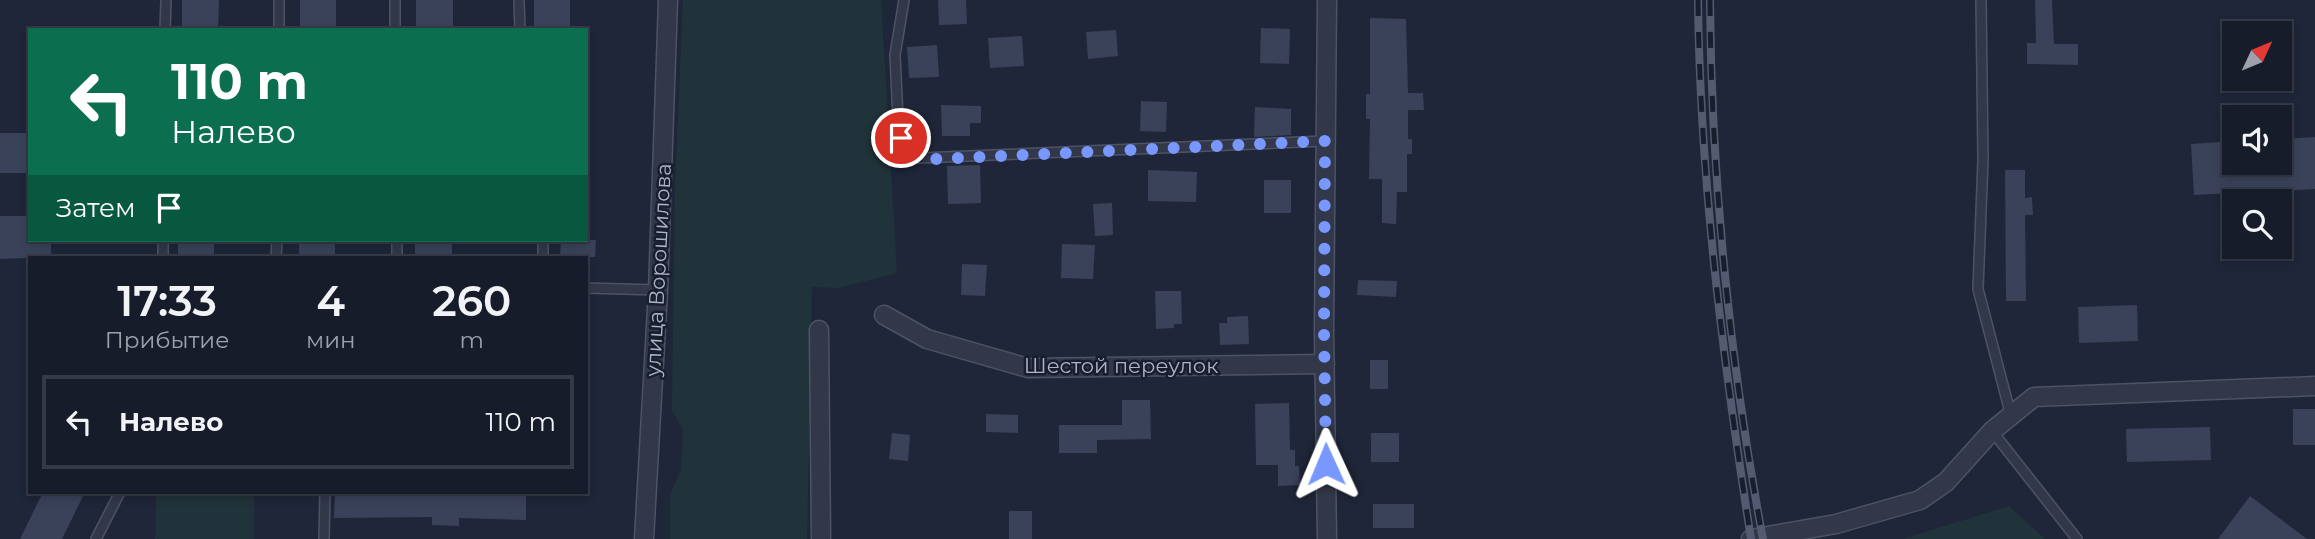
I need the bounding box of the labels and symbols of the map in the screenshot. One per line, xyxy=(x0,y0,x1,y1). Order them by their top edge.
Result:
north arrow xyxy=(2222,21,2292,91)
pin xyxy=(871,108,931,168)
street label: улица Ворошилова xyxy=(640,163,676,378)
street label: Шестой переулок xyxy=(1024,353,1218,378)
position arrow xyxy=(1289,427,1363,501)

